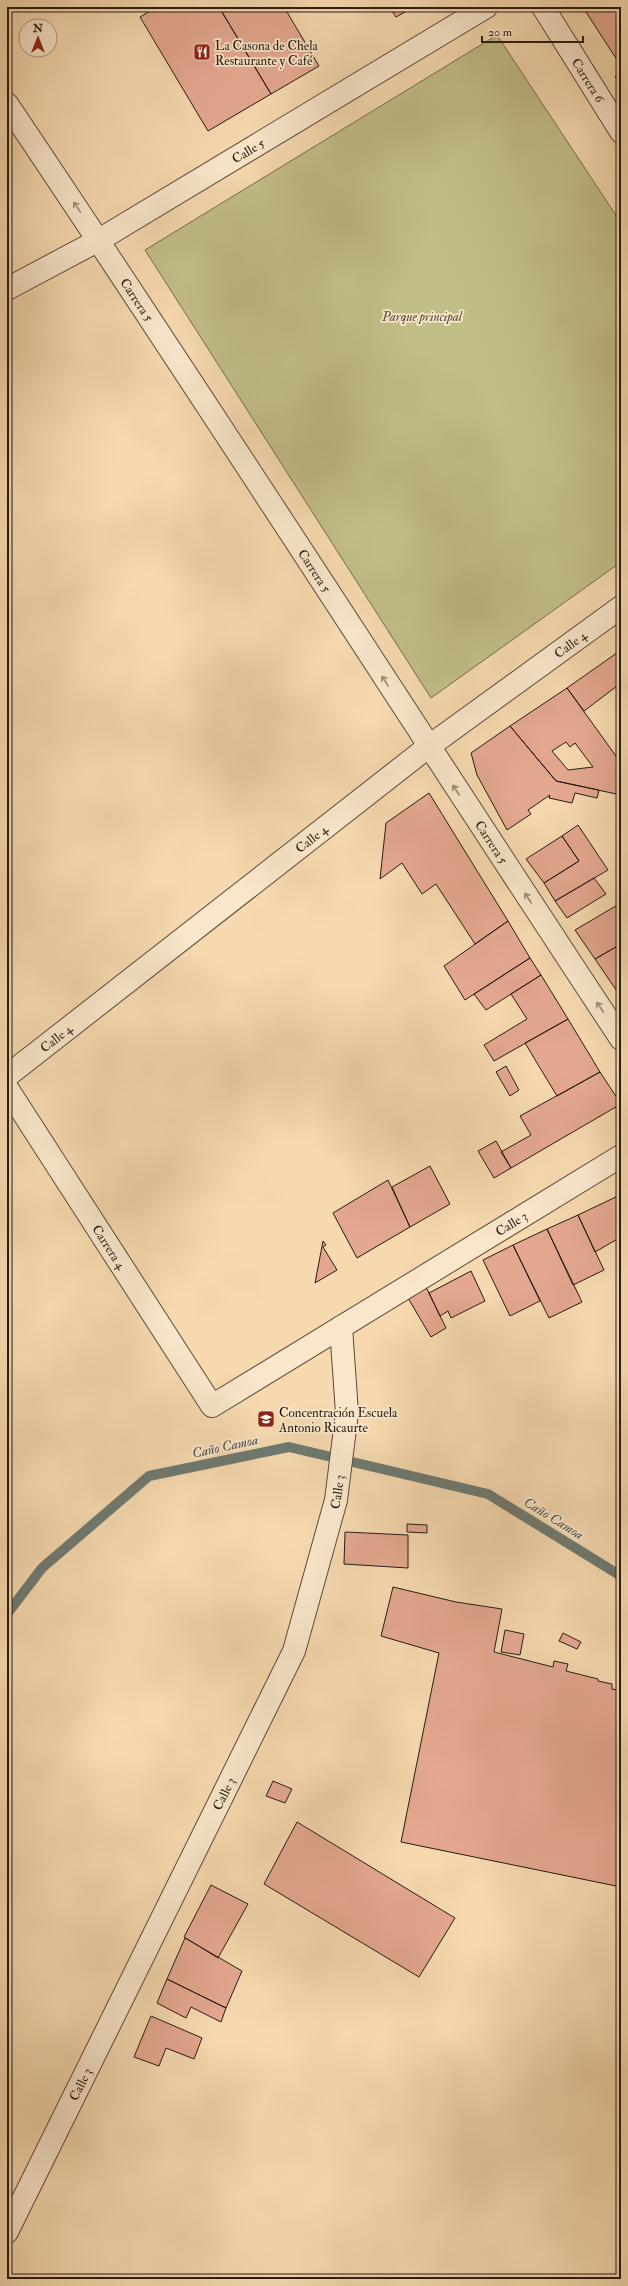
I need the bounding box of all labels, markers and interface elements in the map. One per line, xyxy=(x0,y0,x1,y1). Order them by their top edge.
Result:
north arrow xyxy=(18,18,58,58)
scale bar xyxy=(482,18,583,44)
text: N xyxy=(32,22,44,35)
text: 20 m xyxy=(488,25,513,40)
place label: La Casona de Chela Restaurante y Café xyxy=(215,38,318,70)
restaurant icon: La Casona de Chela Restaurante y Café xyxy=(192,42,212,62)
street label: Carrera 6 xyxy=(568,55,608,107)
street label: Calle 5 xyxy=(229,135,268,167)
one-way arrow xyxy=(73,202,81,213)
street label: Carrera 5 xyxy=(116,275,157,325)
park label: Parque principal xyxy=(381,309,463,325)
street label: Carrera 5 xyxy=(294,546,334,596)
street label: Calle 4 xyxy=(551,627,591,662)
one-way arrow xyxy=(381,676,389,687)
one-way arrow xyxy=(452,785,460,796)
street label: Carrera 5 xyxy=(471,818,511,867)
street label: Calle 4 xyxy=(292,821,332,857)
one-way arrow xyxy=(524,893,532,904)
one-way arrow xyxy=(595,1001,603,1013)
street label: Calle 4 xyxy=(37,1020,77,1056)
street label: Calle 3 xyxy=(493,1208,531,1240)
street label: Carrera 4 xyxy=(88,1222,129,1274)
place label: Concentración Escuela Antonio Ricaurte xyxy=(278,1405,398,1436)
school or university icon: Concentración Escuela Antonio Ricaurte xyxy=(256,1409,276,1429)
water label: Caño Camoa xyxy=(190,1431,260,1462)
street label: Calle 3 xyxy=(327,1474,348,1511)
water label: Caño Camoa xyxy=(521,1493,587,1544)
street label: Calle 3 xyxy=(210,1775,239,1813)
street label: Calle 3 xyxy=(66,2065,96,2104)

